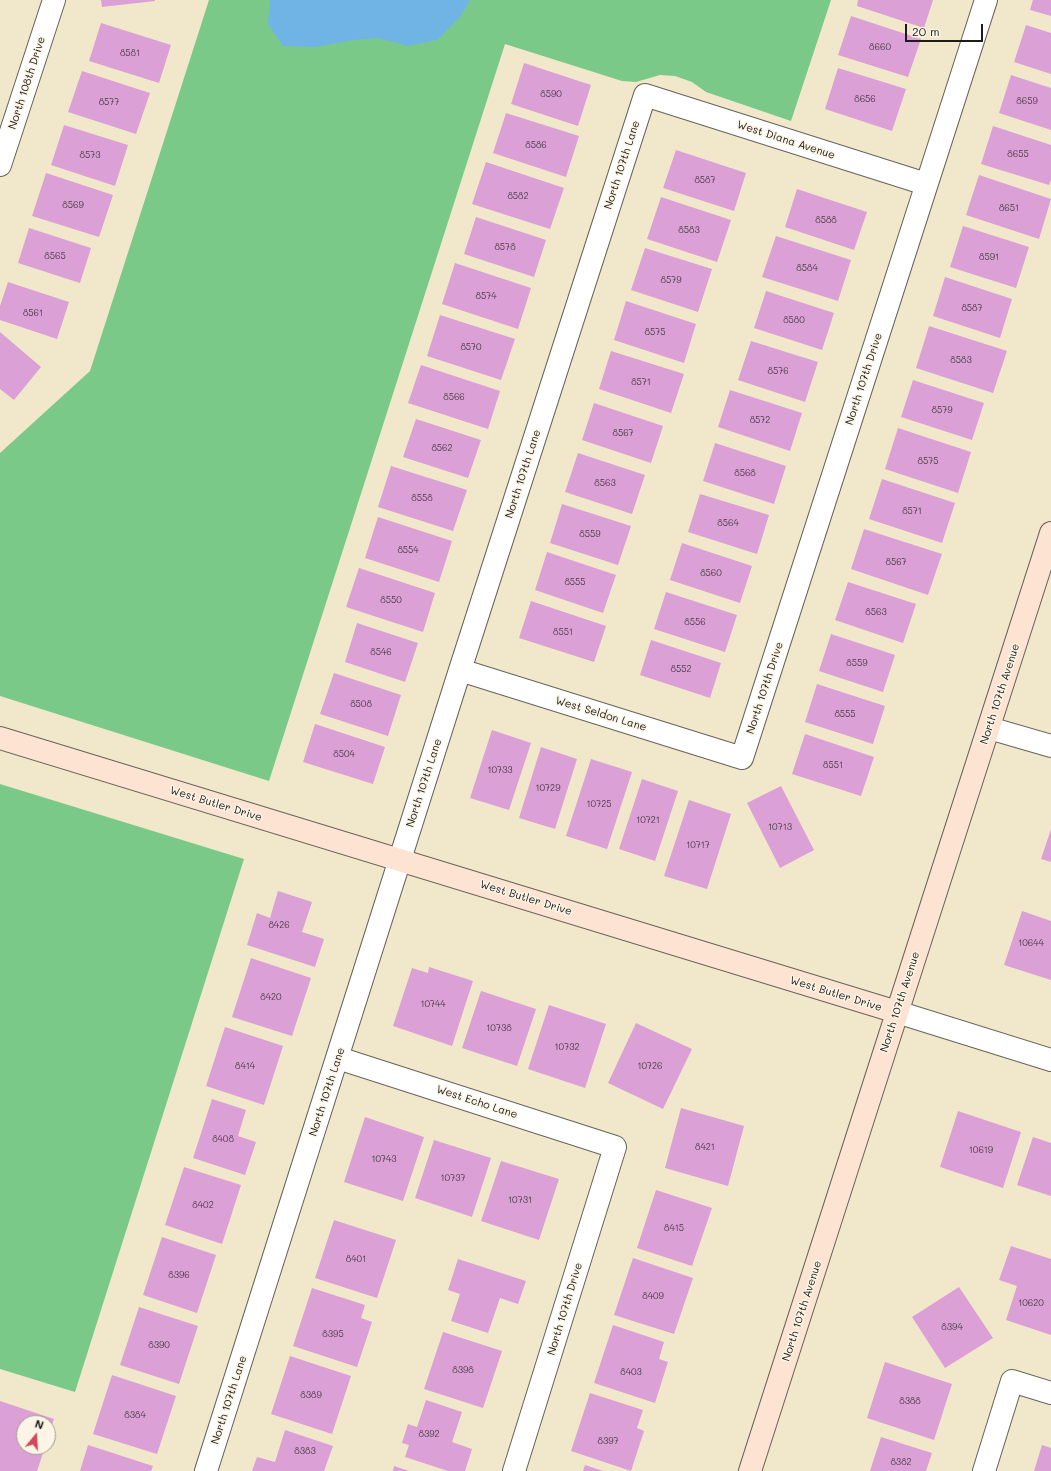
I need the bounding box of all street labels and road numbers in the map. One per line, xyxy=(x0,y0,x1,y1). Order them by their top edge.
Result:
street label: North 108th Drive xyxy=(6,35,48,131)
street label: West Diana Avenue xyxy=(735,118,837,162)
street label: North 107th Lane xyxy=(601,119,643,211)
street label: North 107th Drive xyxy=(843,331,885,427)
street label: North 107th Lane xyxy=(502,428,544,520)
street label: North 107th Drive xyxy=(744,640,786,736)
street label: North 107th Avenue xyxy=(977,642,1023,746)
street label: West Seldon Lane xyxy=(554,694,648,734)
street label: North 107th Lane xyxy=(403,737,445,829)
street label: West Butler Drive xyxy=(168,784,264,824)
street label: West Butler Drive xyxy=(478,878,574,918)
street label: North 107th Avenue xyxy=(877,950,923,1054)
street label: West Butler Drive xyxy=(788,974,884,1014)
street label: North 107th Lane xyxy=(306,1046,348,1138)
street label: West Echo Lane xyxy=(435,1083,519,1121)
street label: North 107th Avenue xyxy=(779,1259,825,1363)
street label: North 107th Drive xyxy=(545,1261,585,1357)
street label: North 107th Lane xyxy=(208,1354,250,1446)

